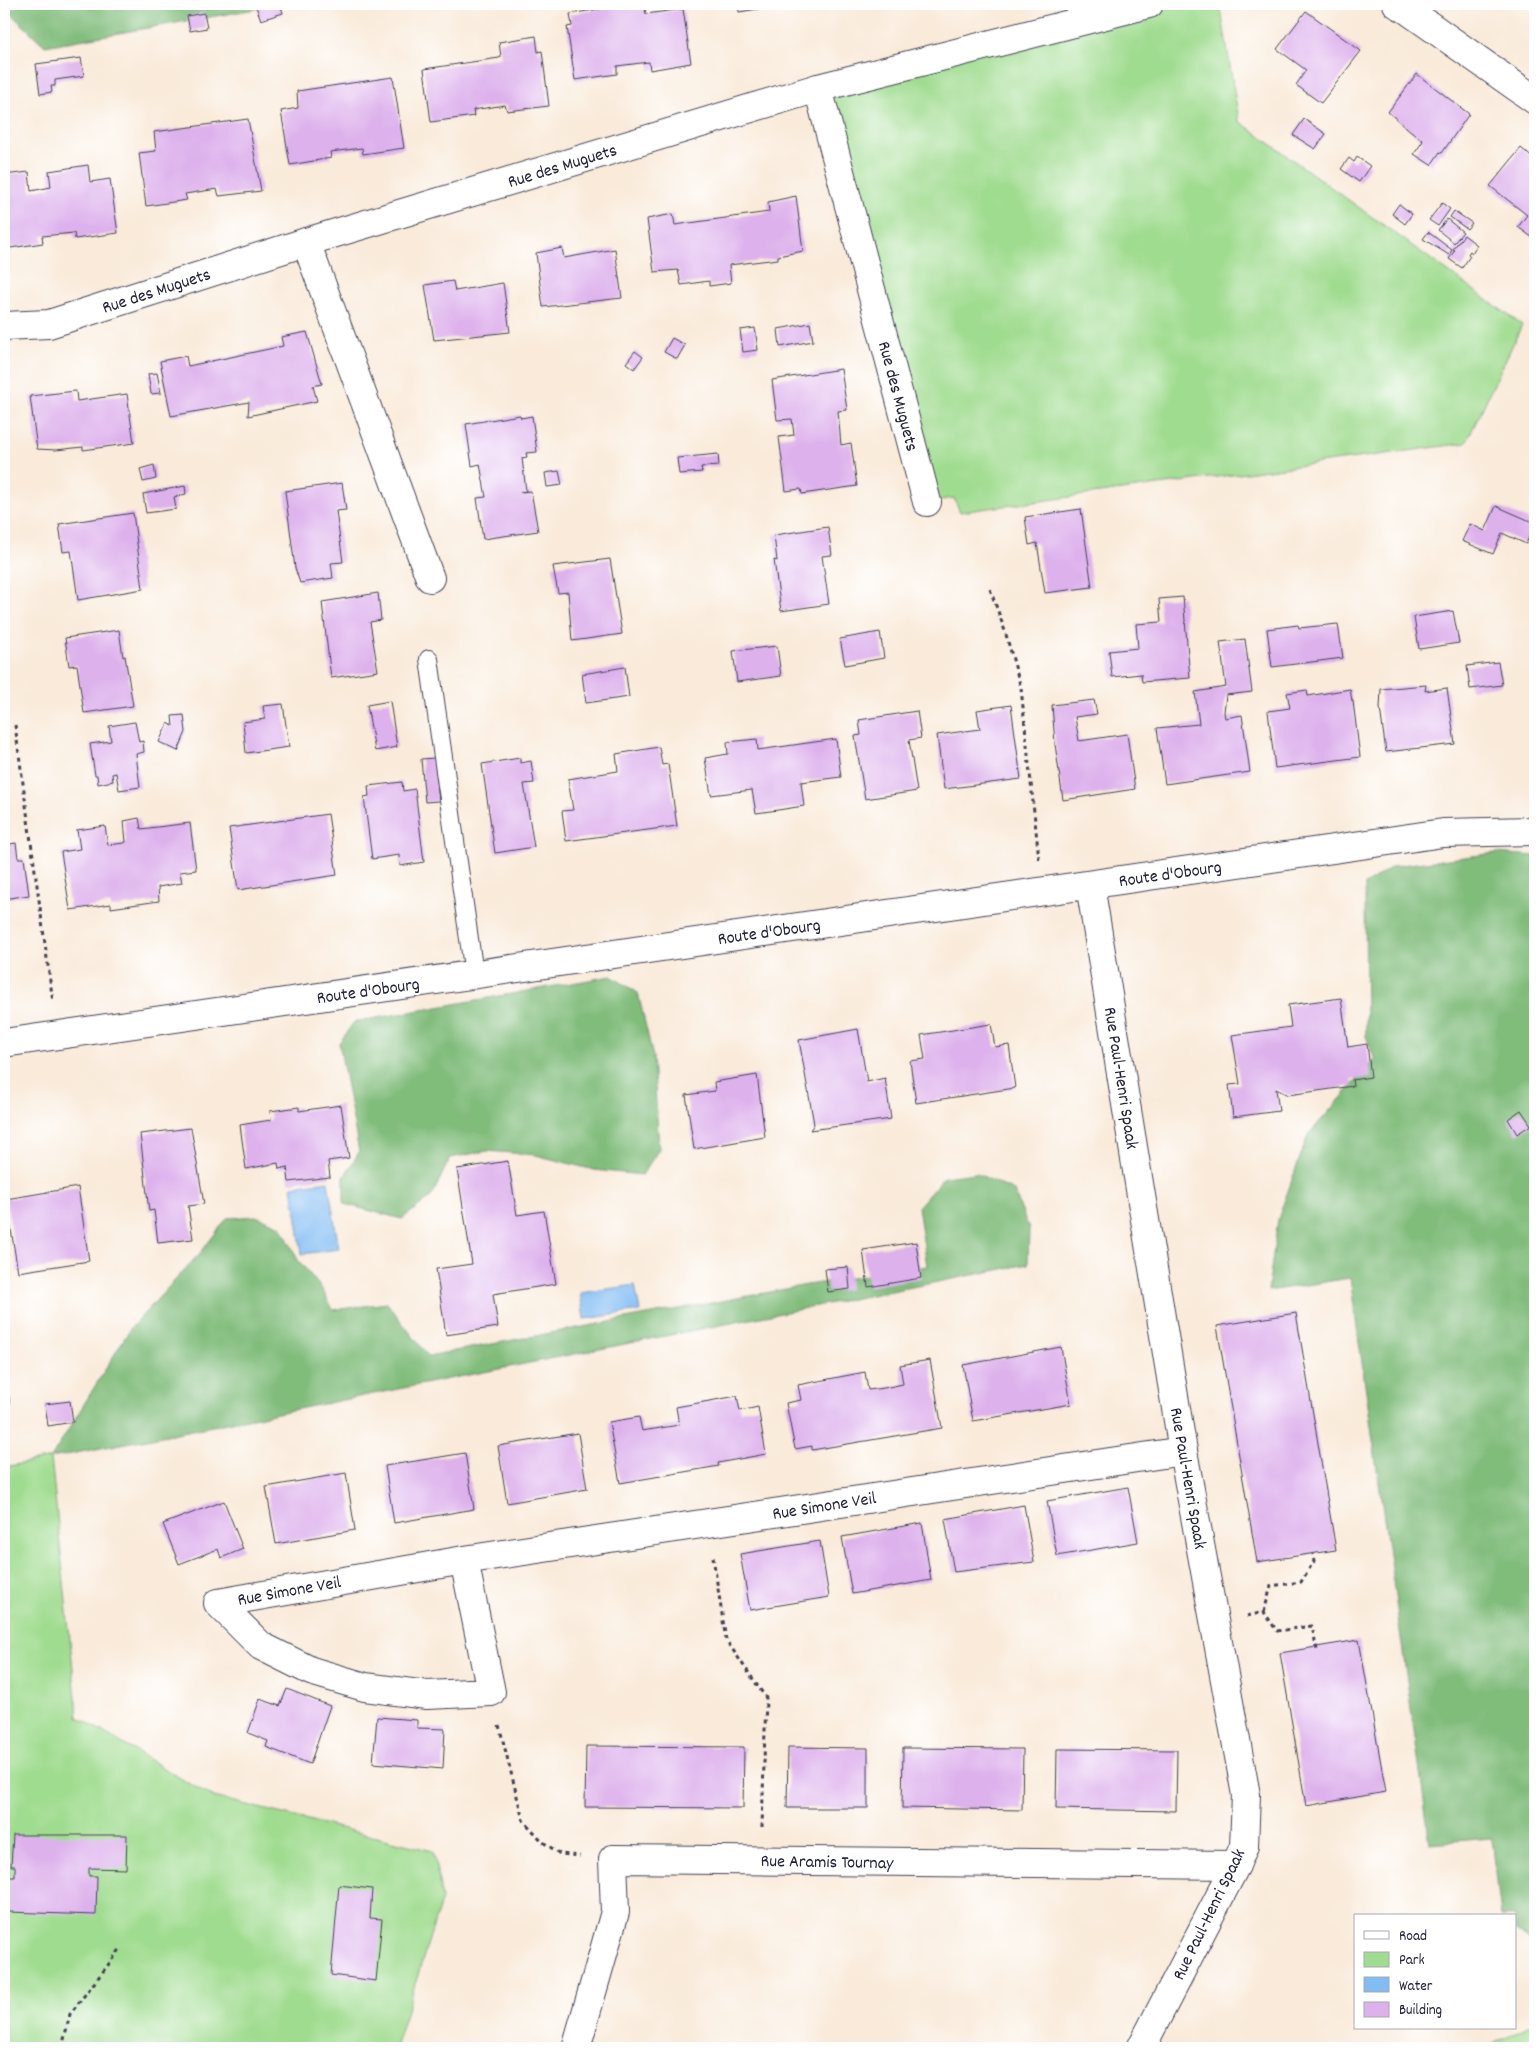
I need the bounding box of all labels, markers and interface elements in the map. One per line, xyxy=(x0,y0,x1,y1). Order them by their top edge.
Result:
street label: Rue des Muguets xyxy=(505,139,620,196)
street label: Rue des Muguets xyxy=(99,263,214,322)
street label: Rue des Muguets xyxy=(870,339,923,454)
street label: Route d'Obourg xyxy=(1117,856,1224,895)
street label: Route d'Obourg xyxy=(716,914,823,953)
street label: Route d'Obourg xyxy=(315,973,422,1012)
street label: Rue Paul-Henri Spaak xyxy=(1096,1006,1143,1151)
street label: Rue Paul-Henri Spaak xyxy=(1162,1406,1211,1551)
street label: Rue Simone Veil xyxy=(771,1487,879,1528)
street label: Rue Simone Veil xyxy=(236,1571,344,1614)
street label: Rue Paul-Henri Spaak xyxy=(1168,1845,1253,1985)
street label: Rue Aramis Tournay xyxy=(760,1850,894,1877)
legend xyxy=(1354,1914,1516,2030)
text: Road xyxy=(1399,1926,1427,1948)
text: Park xyxy=(1399,1950,1425,1972)
text: Water xyxy=(1399,1976,1433,1998)
text: Building xyxy=(1399,2000,1442,2022)

